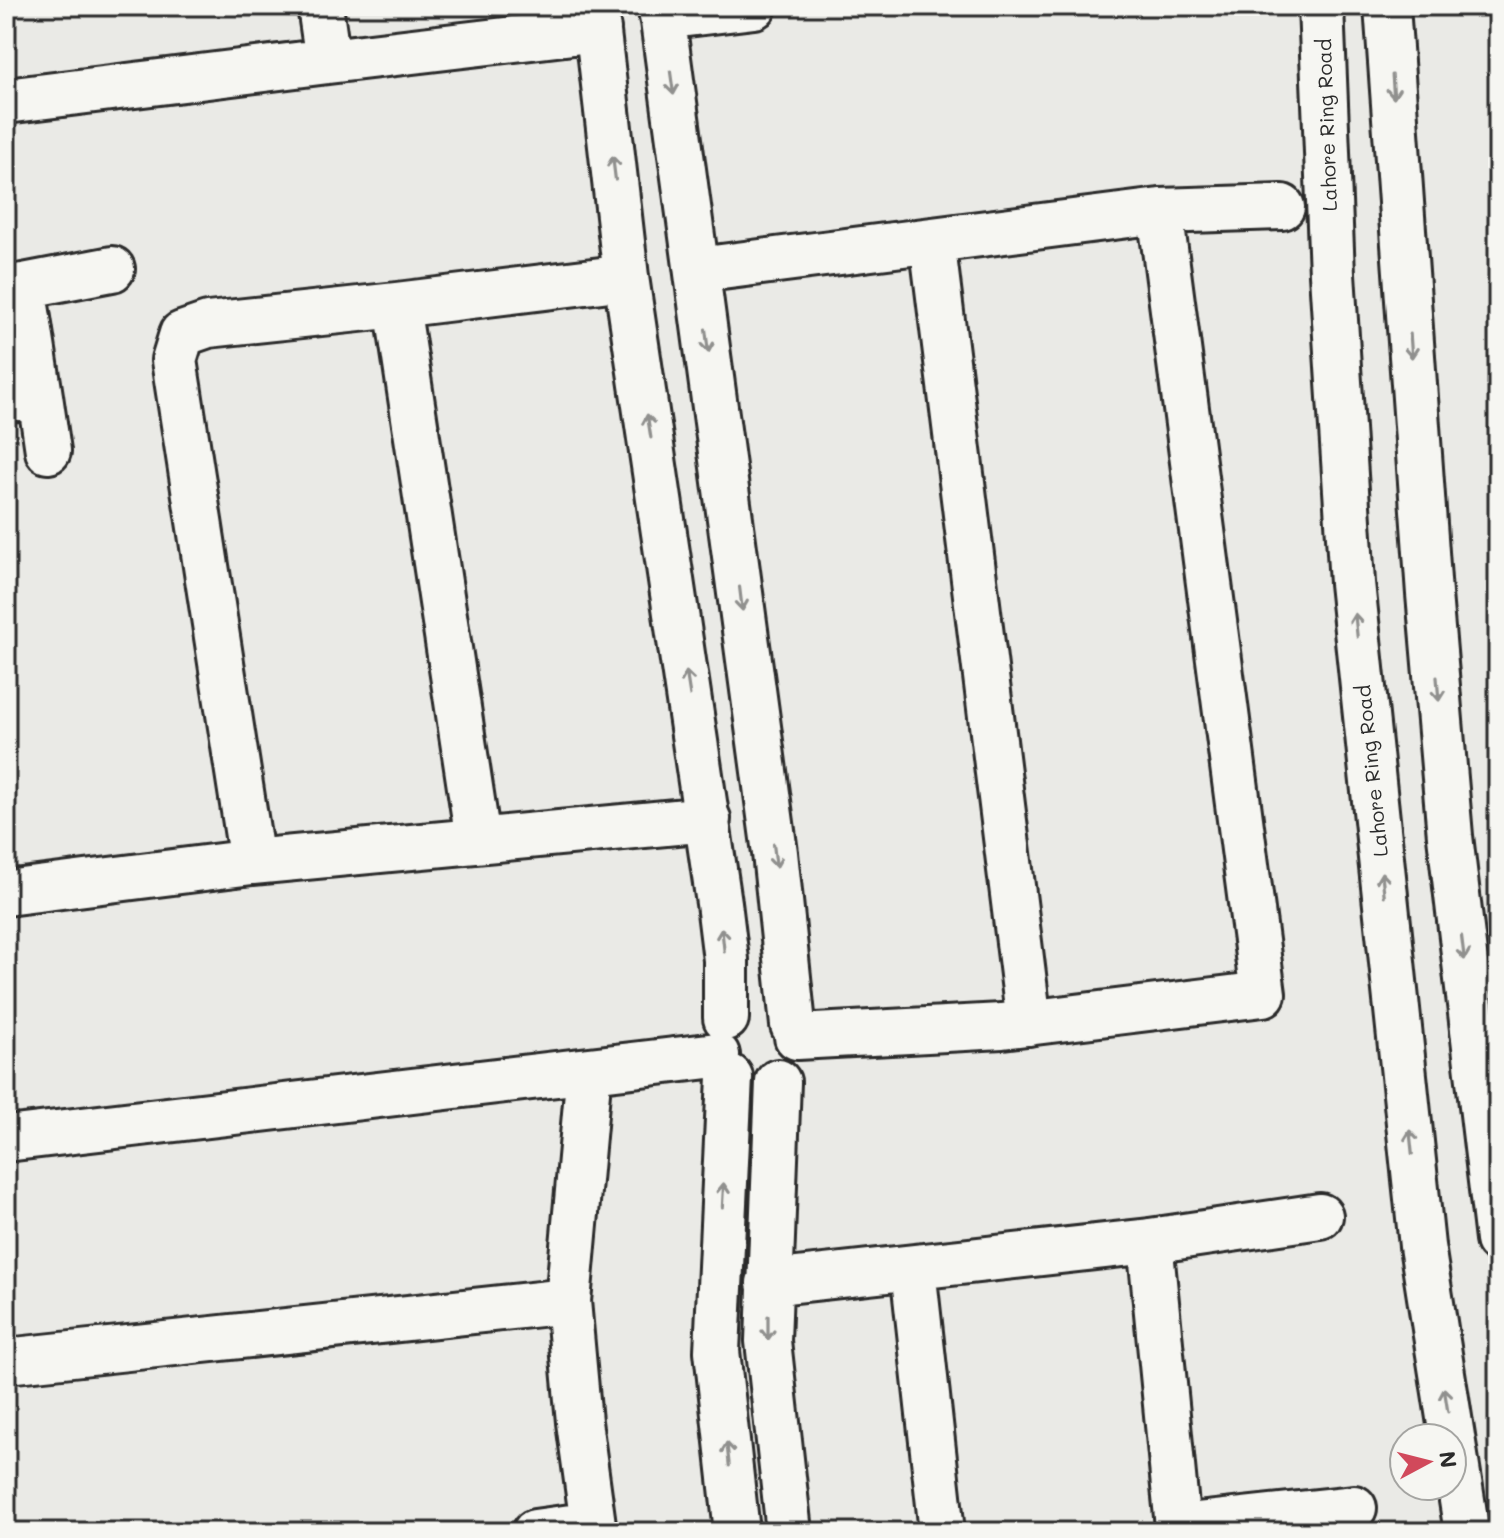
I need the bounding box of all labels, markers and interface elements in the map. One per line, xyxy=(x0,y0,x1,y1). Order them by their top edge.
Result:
street label: Lahore Ring Road xyxy=(1310,38,1342,212)
one-way arrow xyxy=(665,70,680,95)
one-way arrow xyxy=(1386,73,1401,100)
one-way arrow xyxy=(606,156,621,181)
one-way arrow xyxy=(700,327,715,354)
one-way arrow xyxy=(1404,332,1419,359)
one-way arrow xyxy=(641,414,656,439)
one-way arrow xyxy=(734,585,749,611)
one-way arrow xyxy=(1348,612,1363,639)
one-way arrow xyxy=(680,671,695,696)
one-way arrow xyxy=(1430,675,1445,702)
street label: Lahore Ring Road xyxy=(1349,684,1393,858)
one-way arrow xyxy=(767,842,782,869)
one-way arrow xyxy=(1376,871,1391,898)
one-way arrow xyxy=(716,928,731,954)
one-way arrow xyxy=(1456,934,1471,961)
one-way arrow xyxy=(1403,1129,1418,1156)
one-way arrow xyxy=(716,1182,731,1209)
one-way arrow xyxy=(760,1314,776,1341)
one-way arrow xyxy=(1438,1387,1453,1413)
north arrow xyxy=(1388,1422,1468,1502)
one-way arrow xyxy=(721,1442,736,1468)
text: N xyxy=(1433,1449,1464,1470)

